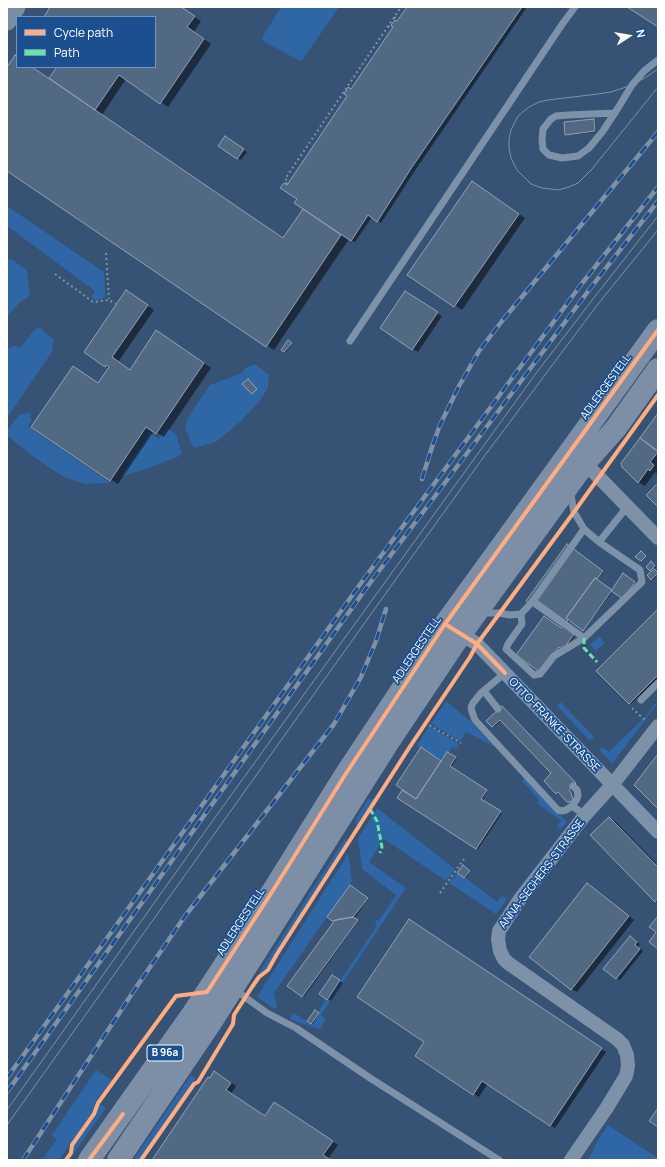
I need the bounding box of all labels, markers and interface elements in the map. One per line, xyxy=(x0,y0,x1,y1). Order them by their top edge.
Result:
legend xyxy=(16,16,156,68)
north arrow xyxy=(609,16,649,56)
text: Cycle path xyxy=(54,24,113,41)
text: N xyxy=(633,28,649,39)
text: Path xyxy=(54,44,80,61)
street label: ADLERGESTELL xyxy=(578,352,634,422)
street label: ADLERGESTELL xyxy=(390,614,444,686)
street label: OTTO-FRANKE-STRASSE xyxy=(506,675,602,775)
street label: ANNA-SEGHERS-STRASSE xyxy=(497,817,587,931)
street label: ADLERGESTELL xyxy=(214,886,268,958)
road number: B 96a xyxy=(147,1045,183,1061)

